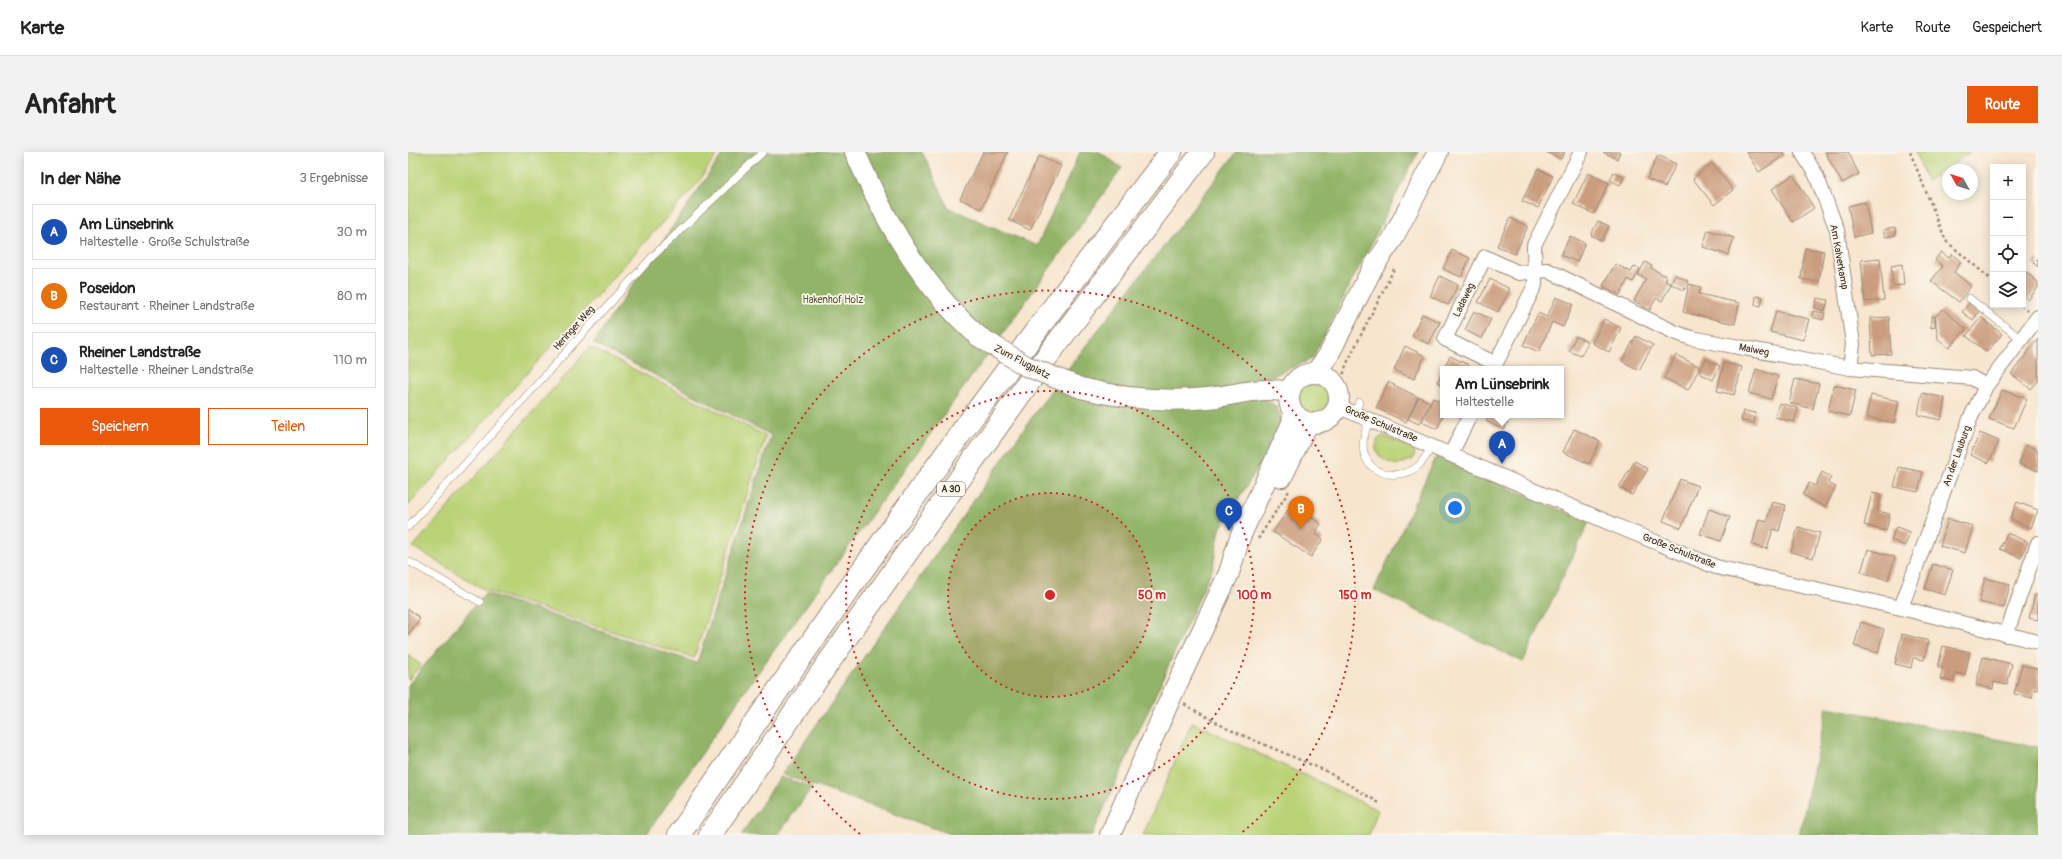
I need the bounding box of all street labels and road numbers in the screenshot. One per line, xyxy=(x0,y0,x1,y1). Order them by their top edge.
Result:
street label: Am Kalverkamp xyxy=(1827,224,1851,291)
street label: Ladaweg xyxy=(1451,281,1477,319)
street label: Heringer Weg xyxy=(551,303,597,353)
street label: Maiweg xyxy=(1738,341,1770,359)
street label: Zum Flugplatz xyxy=(992,342,1052,382)
street label: Große Schulstraße xyxy=(1343,403,1419,445)
street label: An der Lauburg xyxy=(1940,424,1974,488)
road number: A 30 xyxy=(937,482,965,496)
street label: Große Schulstraße xyxy=(1641,531,1717,571)

